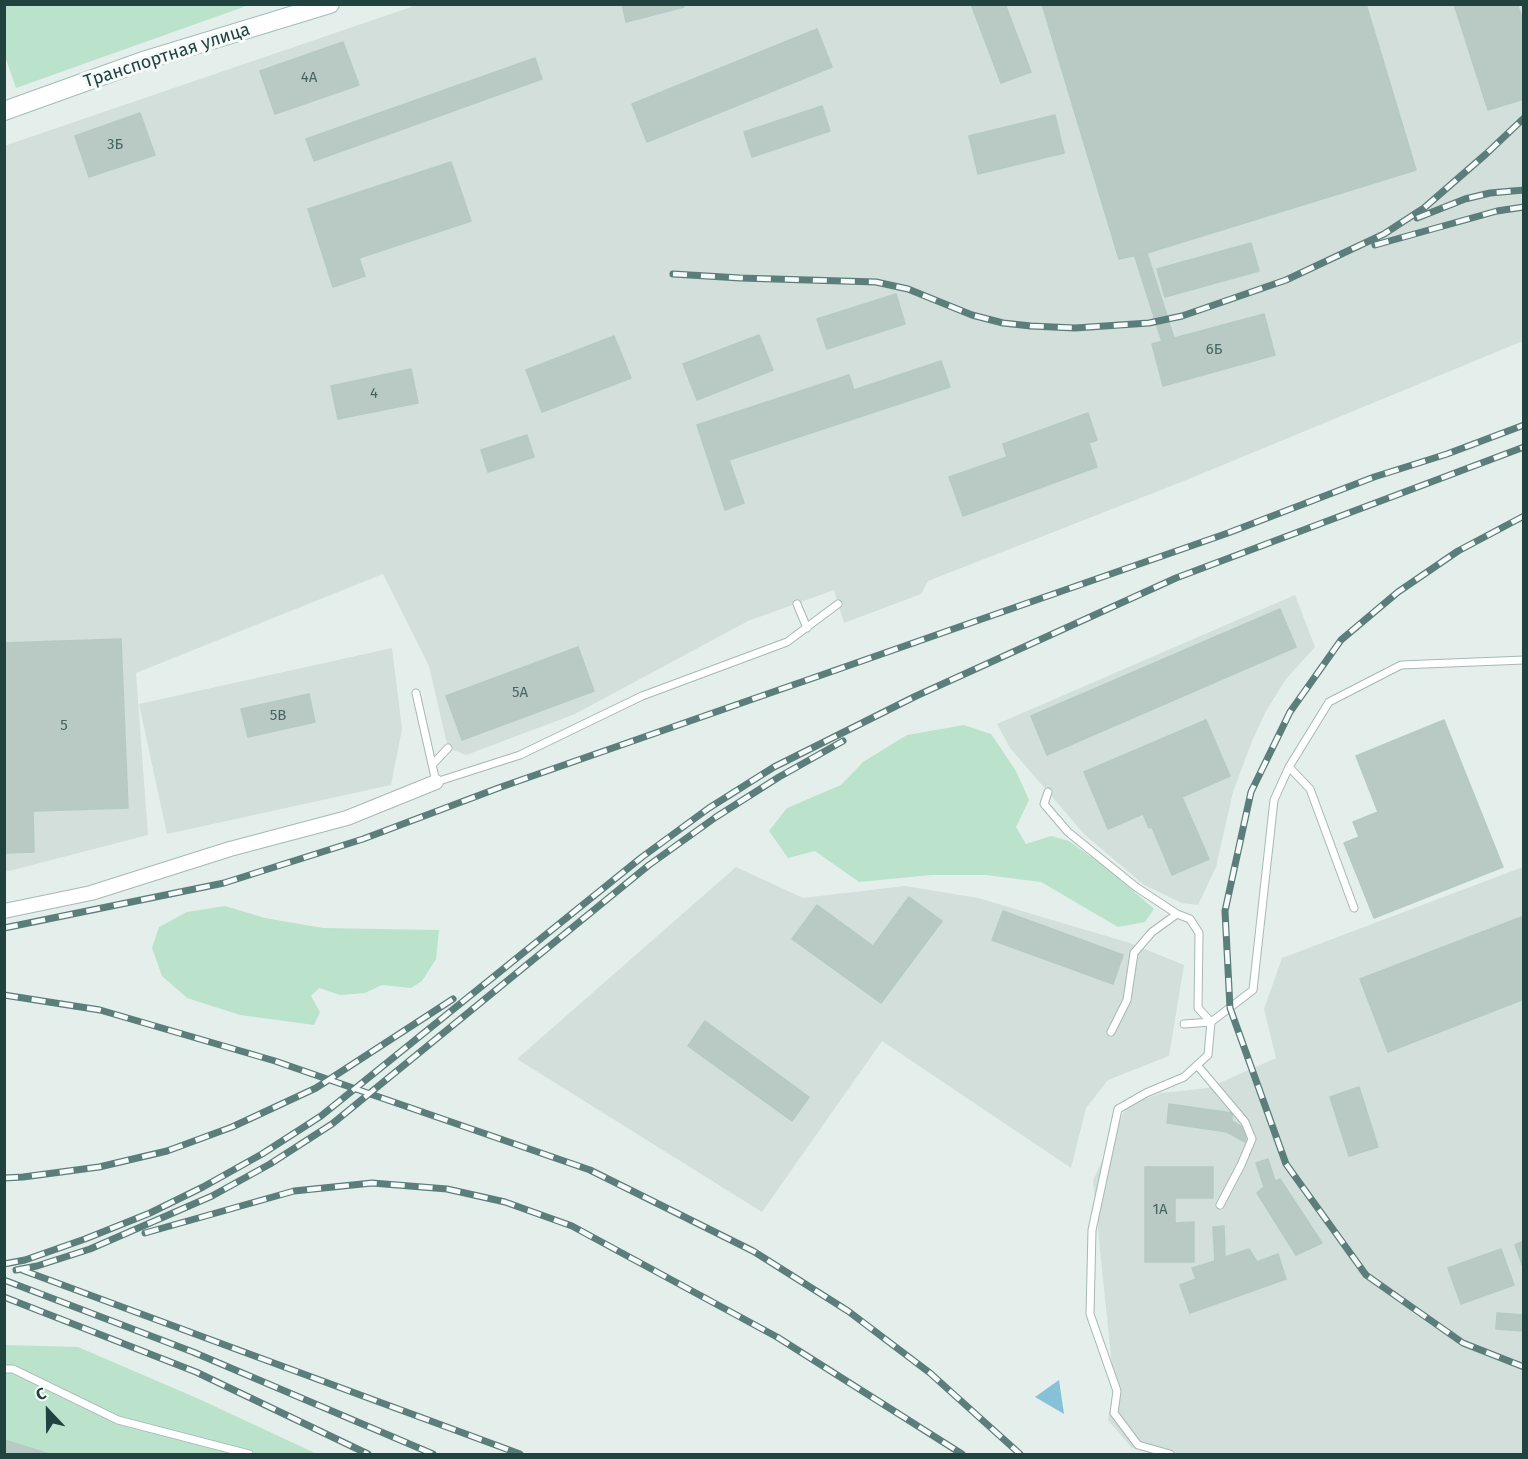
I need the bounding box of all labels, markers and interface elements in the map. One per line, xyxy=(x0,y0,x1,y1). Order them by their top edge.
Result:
street label: Транспортная улица xyxy=(81,19,253,93)
house number: 4А xyxy=(301,69,317,87)
house number: 3Б xyxy=(107,136,123,154)
house number: 6Б xyxy=(1206,341,1222,359)
house number: 4 xyxy=(370,385,378,403)
house number: 5А xyxy=(512,684,528,702)
house number: 5В xyxy=(270,707,286,725)
house number: 5 xyxy=(60,717,68,735)
house number: 1А xyxy=(1152,1201,1168,1219)
north arrow xyxy=(18,1381,78,1441)
text: С xyxy=(33,1383,49,1404)

